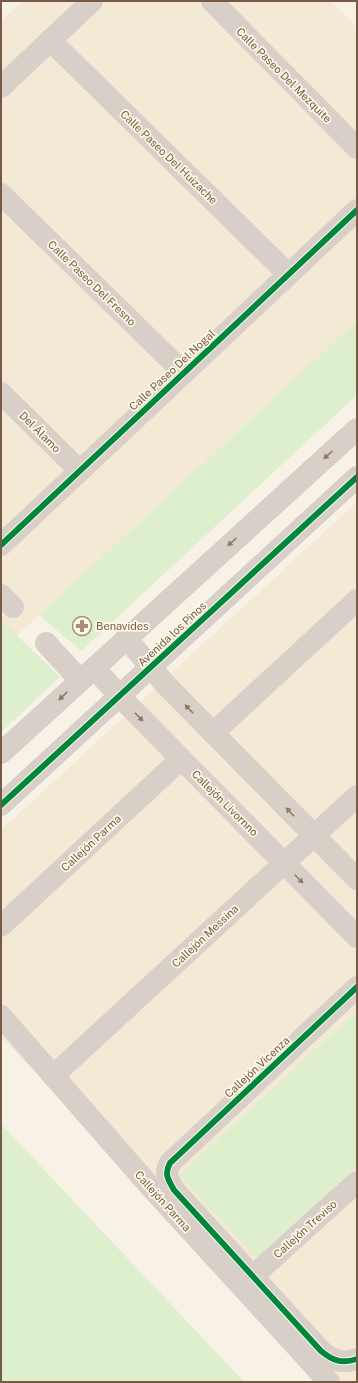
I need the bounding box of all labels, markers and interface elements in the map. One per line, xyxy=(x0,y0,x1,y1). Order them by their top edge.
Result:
street label: Calle Paseo Del Mezquite xyxy=(234,25,334,125)
street label: Calle Paseo Del Huizache xyxy=(118,108,220,206)
street label: Calle Paseo Del Fresno xyxy=(46,238,138,328)
street label: Calle Paseo Del Nogal xyxy=(127,327,217,413)
street label: Del Álamo xyxy=(17,408,64,455)
one-way arrow xyxy=(323,450,333,460)
one-way arrow xyxy=(227,537,236,546)
street label: Avenida los Pinos xyxy=(136,599,209,669)
pharmacy icon: Benavides xyxy=(71,615,93,637)
place label: Benavides xyxy=(96,620,149,632)
one-way arrow xyxy=(58,691,68,700)
one-way arrow xyxy=(185,704,194,714)
one-way arrow xyxy=(134,712,144,721)
street label: Callejón Livornno xyxy=(190,768,260,838)
one-way arrow xyxy=(285,807,295,817)
street label: Callejón Parma xyxy=(59,812,123,874)
one-way arrow xyxy=(295,874,304,884)
street label: Callejón Messina xyxy=(169,902,241,970)
street label: Callejón Vicenza xyxy=(222,1034,292,1100)
street label: Callejón Parma xyxy=(133,1168,193,1234)
street label: Callejón Treviso xyxy=(271,1198,339,1260)

